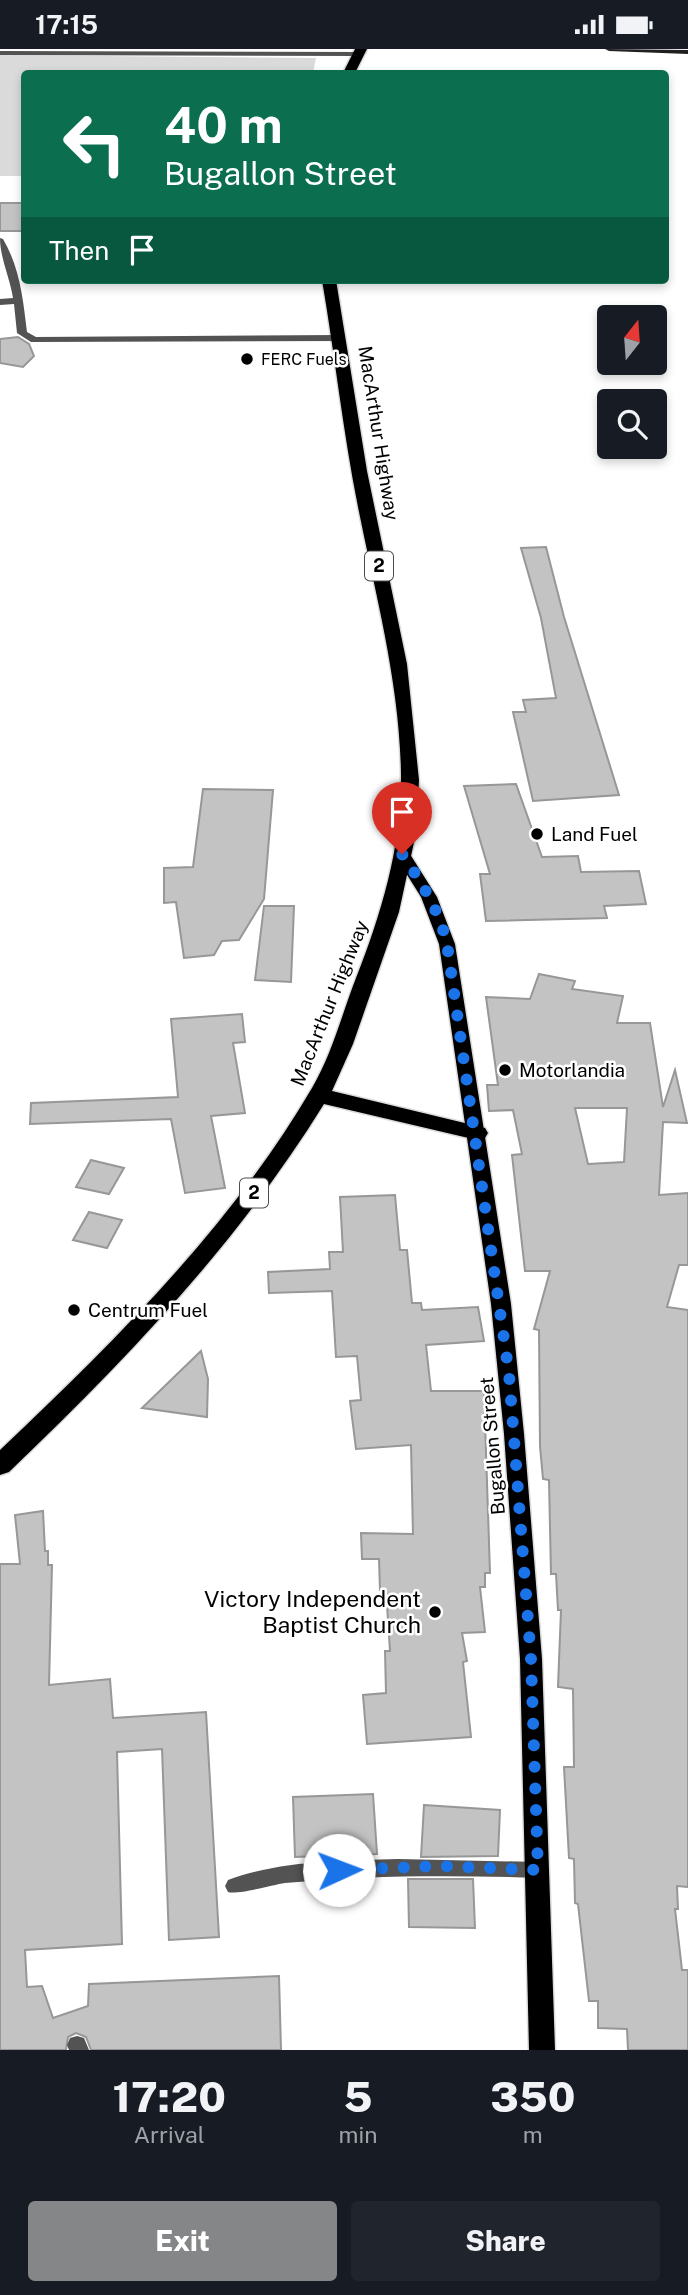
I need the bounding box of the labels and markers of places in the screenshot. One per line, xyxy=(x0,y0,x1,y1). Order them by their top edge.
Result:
place label: FERC Fuels xyxy=(261,350,347,369)
marker: FERC Fuels xyxy=(239,351,255,367)
pin xyxy=(372,782,432,854)
place label: Land Fuel xyxy=(551,823,638,845)
marker: Land Fuel xyxy=(529,826,545,842)
place label: Motorlandia xyxy=(519,1059,625,1081)
marker: Motorlandia xyxy=(497,1062,513,1078)
place label: Centrum Fuel xyxy=(88,1299,208,1321)
marker: Centrum Fuel xyxy=(66,1302,82,1318)
place label: Victory Independent Baptist Church xyxy=(204,1585,421,1638)
marker: Victory Independent Baptist Church xyxy=(427,1604,443,1620)

